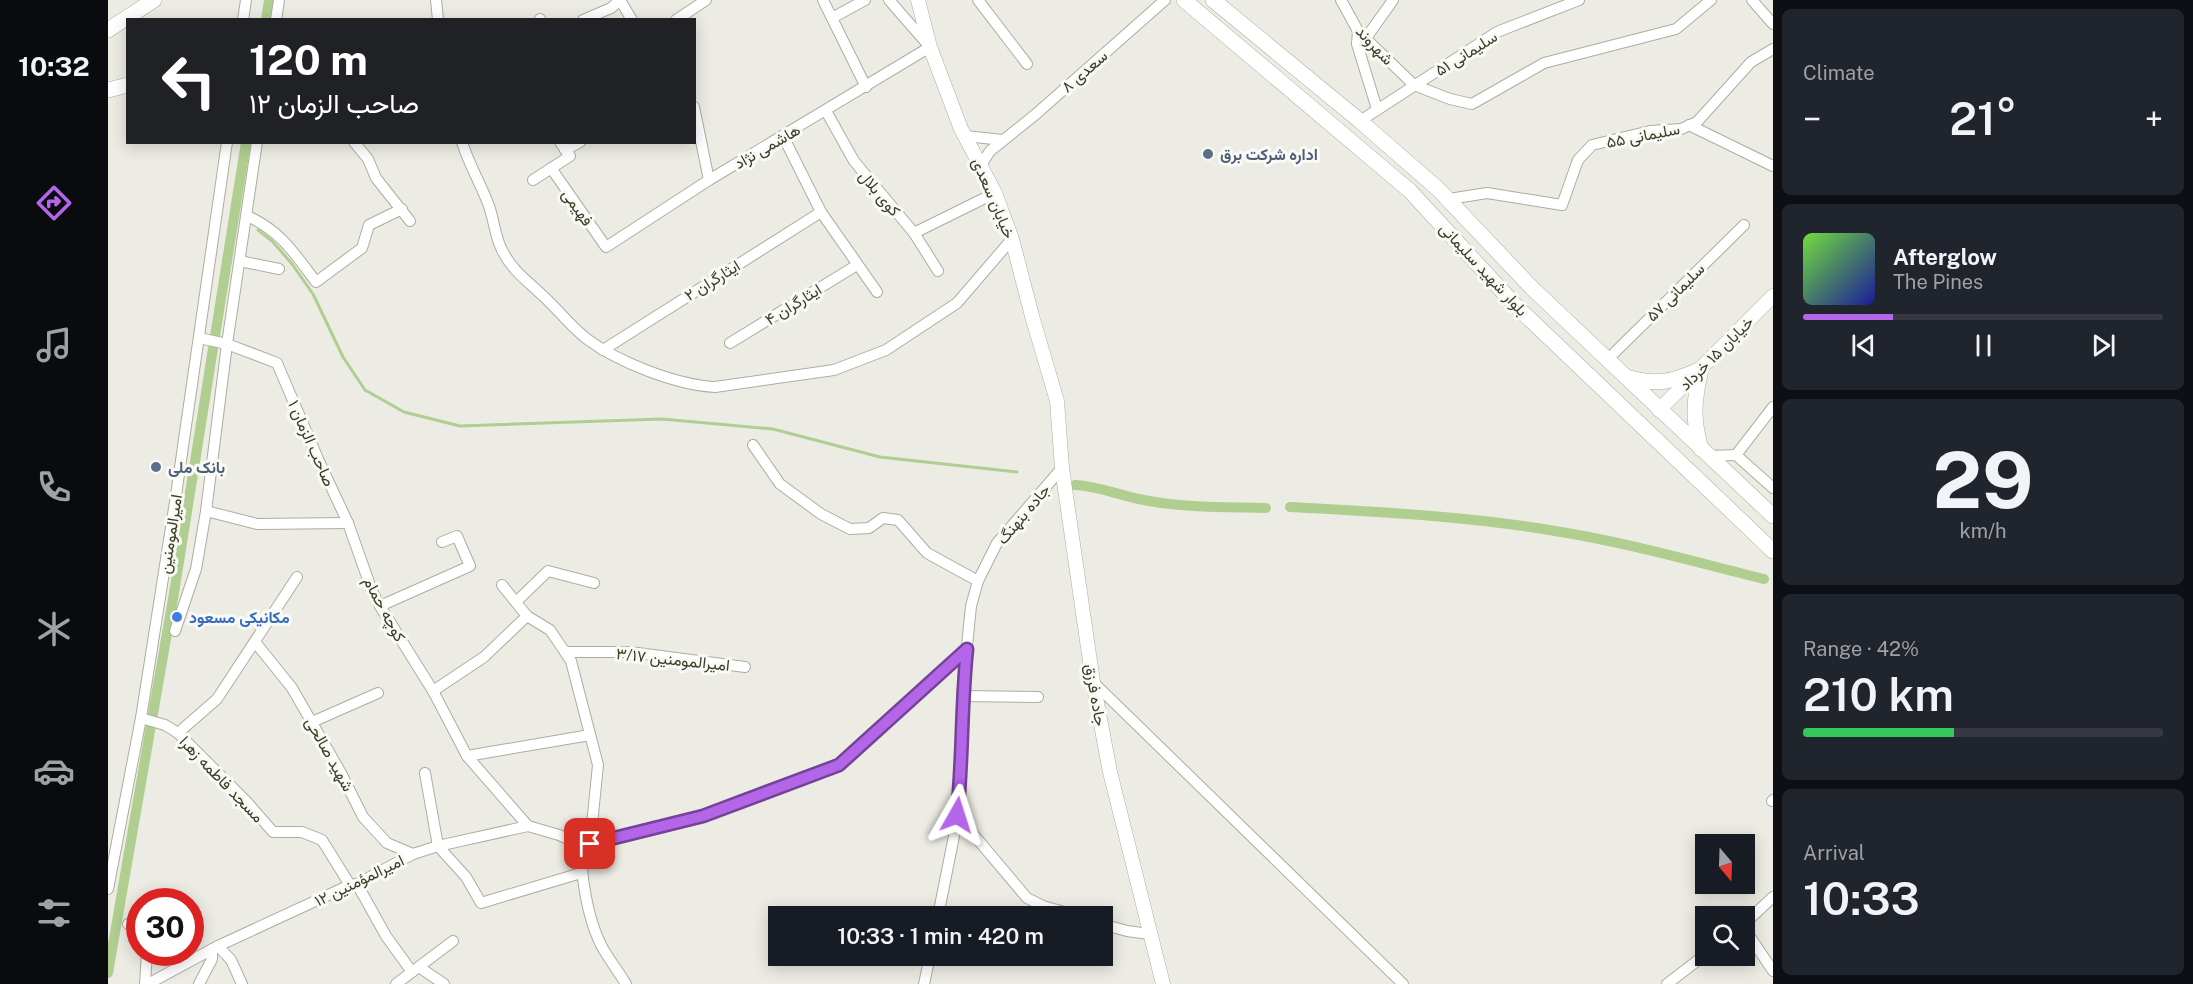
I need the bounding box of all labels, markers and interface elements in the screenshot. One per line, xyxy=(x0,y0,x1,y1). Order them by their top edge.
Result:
street label: شهروند xyxy=(1351,22,1398,70)
street label: سلیمانی ۵۱ xyxy=(1432,27,1501,81)
text: 120 m xyxy=(249,35,368,84)
icon: left xyxy=(150,42,228,120)
street label: سعدی ۸ xyxy=(1057,46,1112,97)
text: 10:32 xyxy=(18,50,90,82)
text: Climate xyxy=(1803,61,1875,85)
text: صاحب الزمان ۱۲ xyxy=(249,87,419,119)
text: 21° xyxy=(1949,92,2017,145)
text: − xyxy=(1803,100,1821,138)
text: + xyxy=(2145,100,2163,138)
street label: سلیمانی ۵۵ xyxy=(1605,119,1682,153)
street label: هاشمی نژاد xyxy=(731,120,804,174)
place label: اداره شرکت برق xyxy=(1220,145,1318,165)
marker: اداره شرکت برق xyxy=(1201,147,1215,161)
street label: خیابان سعدی xyxy=(967,155,1019,242)
street label: کوی بلال xyxy=(854,167,904,221)
icon: directions xyxy=(33,182,75,224)
street label: فهیمی xyxy=(557,185,597,230)
street label: بلوار شهید سلیمانی xyxy=(1435,219,1532,321)
text: Afterglow xyxy=(1893,244,1997,270)
street label: ایثارگران ۲ xyxy=(681,256,744,306)
street label: سلیمانی ۵۷ xyxy=(1642,259,1709,326)
text: The Pines xyxy=(1893,270,1983,294)
street label: ایثارگران ۴ xyxy=(762,280,825,330)
street label: خیابان ۱۵ خرداد xyxy=(1675,312,1758,395)
icon: music xyxy=(33,324,75,366)
icon: previous xyxy=(1847,329,1880,362)
icon: pause xyxy=(1967,329,2000,362)
icon: next xyxy=(2087,329,2120,362)
street label: صاحب الزمان ۱ xyxy=(283,397,339,490)
text: 29 xyxy=(1933,434,2033,526)
place label: بانک ملی xyxy=(168,458,225,477)
marker: بانک ملی xyxy=(149,460,163,474)
icon: phone xyxy=(33,466,75,508)
street label: جاده بنهنگ xyxy=(993,480,1055,549)
street label: امیرالمومنین xyxy=(155,493,187,575)
text: km/h xyxy=(1959,519,2007,543)
street label: کوچه حمام xyxy=(358,574,410,646)
icon: climate xyxy=(33,608,75,650)
place label: مکانیکی مسعود xyxy=(189,608,290,628)
marker: مکانیکی مسعود xyxy=(170,610,184,624)
text: Range · 42% xyxy=(1803,637,1919,661)
street label: امیرالمومنین ۳/۱۷ xyxy=(615,644,731,676)
street label: جاده فرزق xyxy=(1080,662,1110,728)
text: 210 km xyxy=(1803,668,1954,721)
street label: شهید صالحی xyxy=(300,714,358,795)
street label: مسجد فاطمه زهرا xyxy=(175,732,268,827)
icon: car xyxy=(33,750,75,792)
position arrow xyxy=(925,783,989,847)
pin xyxy=(564,818,615,869)
icon: arrive xyxy=(573,827,606,860)
north arrow xyxy=(1695,834,1755,894)
map controls xyxy=(1695,834,1755,966)
text: Arrival xyxy=(1803,841,1865,865)
street label: امیرالمؤمنین ۱۲ xyxy=(311,851,407,911)
text: 10:33 xyxy=(1803,872,1920,925)
speed limit sign: 30 xyxy=(126,888,204,966)
icon: filters xyxy=(33,892,75,934)
button: search xyxy=(1695,906,1755,966)
text: 10:33 · 1 min · 420 m xyxy=(837,923,1044,949)

